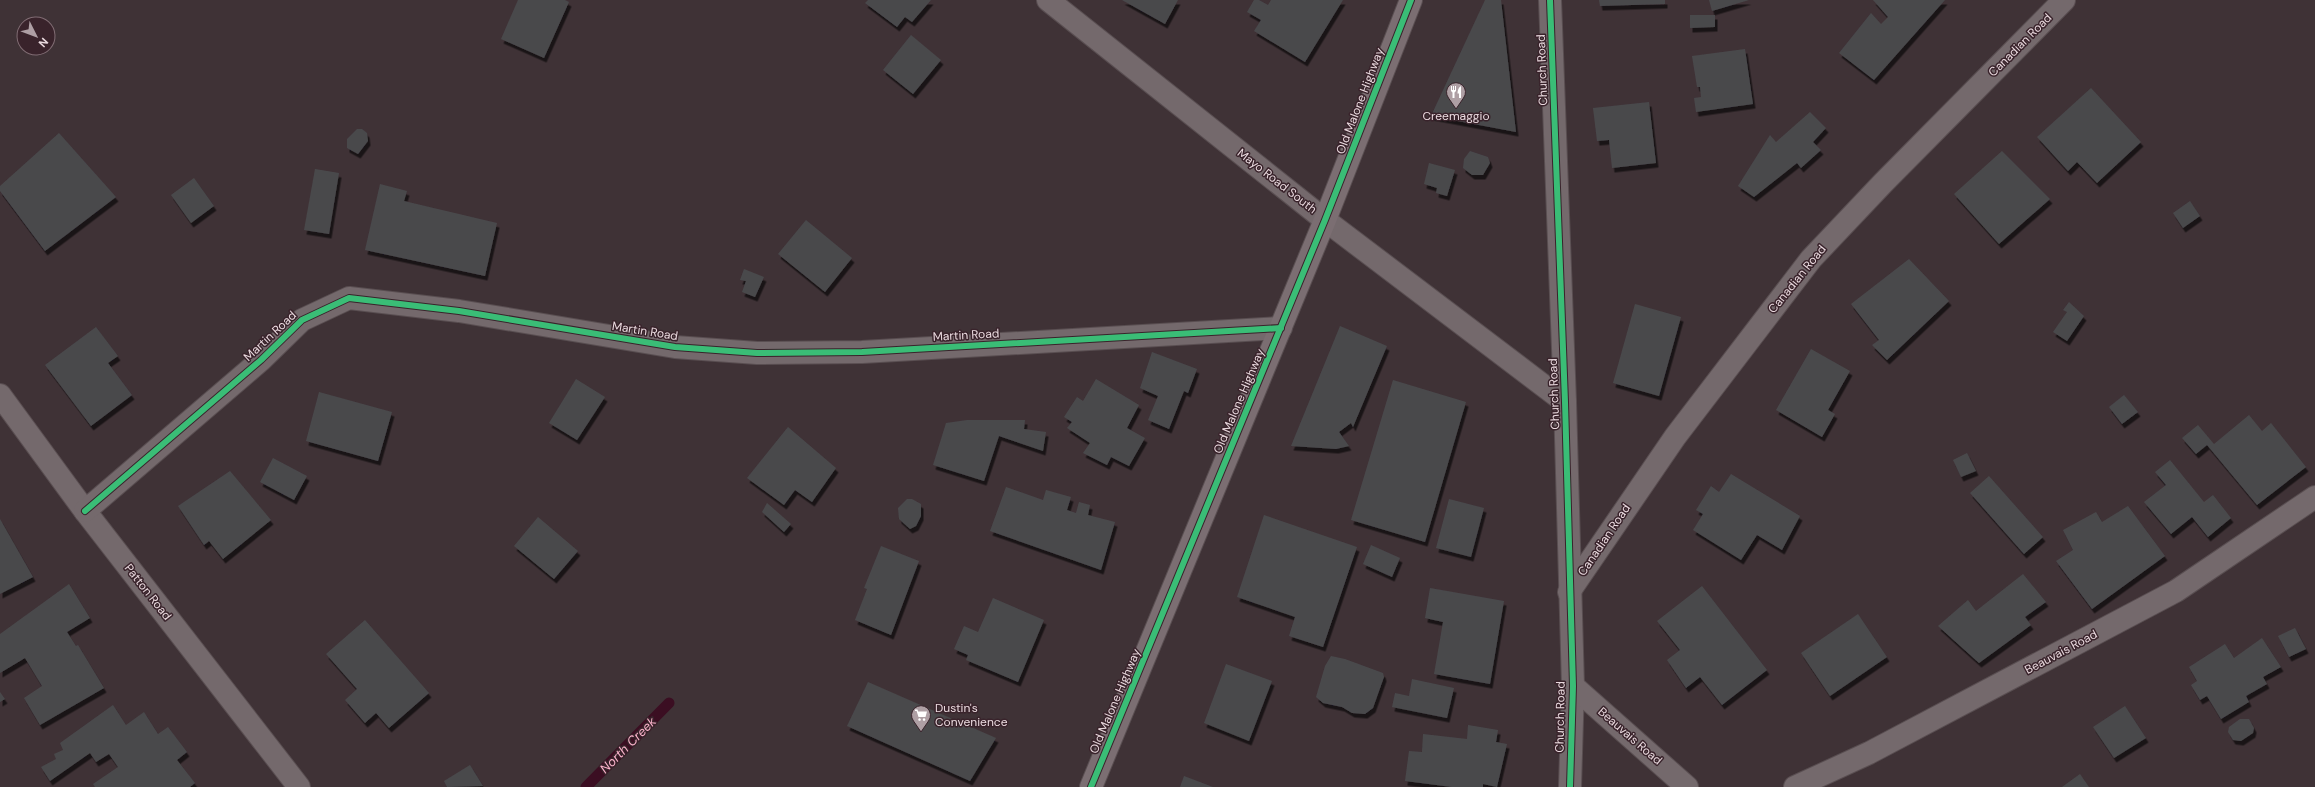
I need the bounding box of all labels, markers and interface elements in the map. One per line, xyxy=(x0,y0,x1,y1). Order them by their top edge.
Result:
street label: Canadian Road xyxy=(1985,10,2055,80)
north arrow xyxy=(16,16,56,56)
street label: Church Road xyxy=(1533,34,1551,106)
text: N xyxy=(36,35,51,50)
street label: Old Malone Highway xyxy=(1332,45,1388,156)
restaurant icon: Creemaggio xyxy=(1445,81,1467,109)
place label: Creemaggio xyxy=(1422,108,1490,124)
street label: Mayo Road South xyxy=(1234,145,1320,217)
street label: Canadian Road xyxy=(1765,242,1829,316)
street label: Martin Road xyxy=(240,307,300,365)
street label: Martin Road xyxy=(611,318,679,344)
street label: Martin Road xyxy=(932,325,1000,345)
street label: Old Malone Highway xyxy=(1210,346,1268,456)
street label: Church Road xyxy=(1545,358,1563,430)
street label: Canadian Road xyxy=(1574,501,1634,579)
street label: Patton Road xyxy=(121,561,175,623)
street label: Beauvais Road xyxy=(2022,626,2100,678)
street label: Old Malone Highway xyxy=(1086,646,1144,756)
street label: Church Road xyxy=(1551,681,1569,753)
place label: Dustin's Convenience xyxy=(935,700,1008,730)
supermarket icon: Dustin's Convenience xyxy=(910,704,932,732)
street label: Beauvais Road xyxy=(1595,704,1665,768)
water label: North Creek xyxy=(596,713,660,777)

